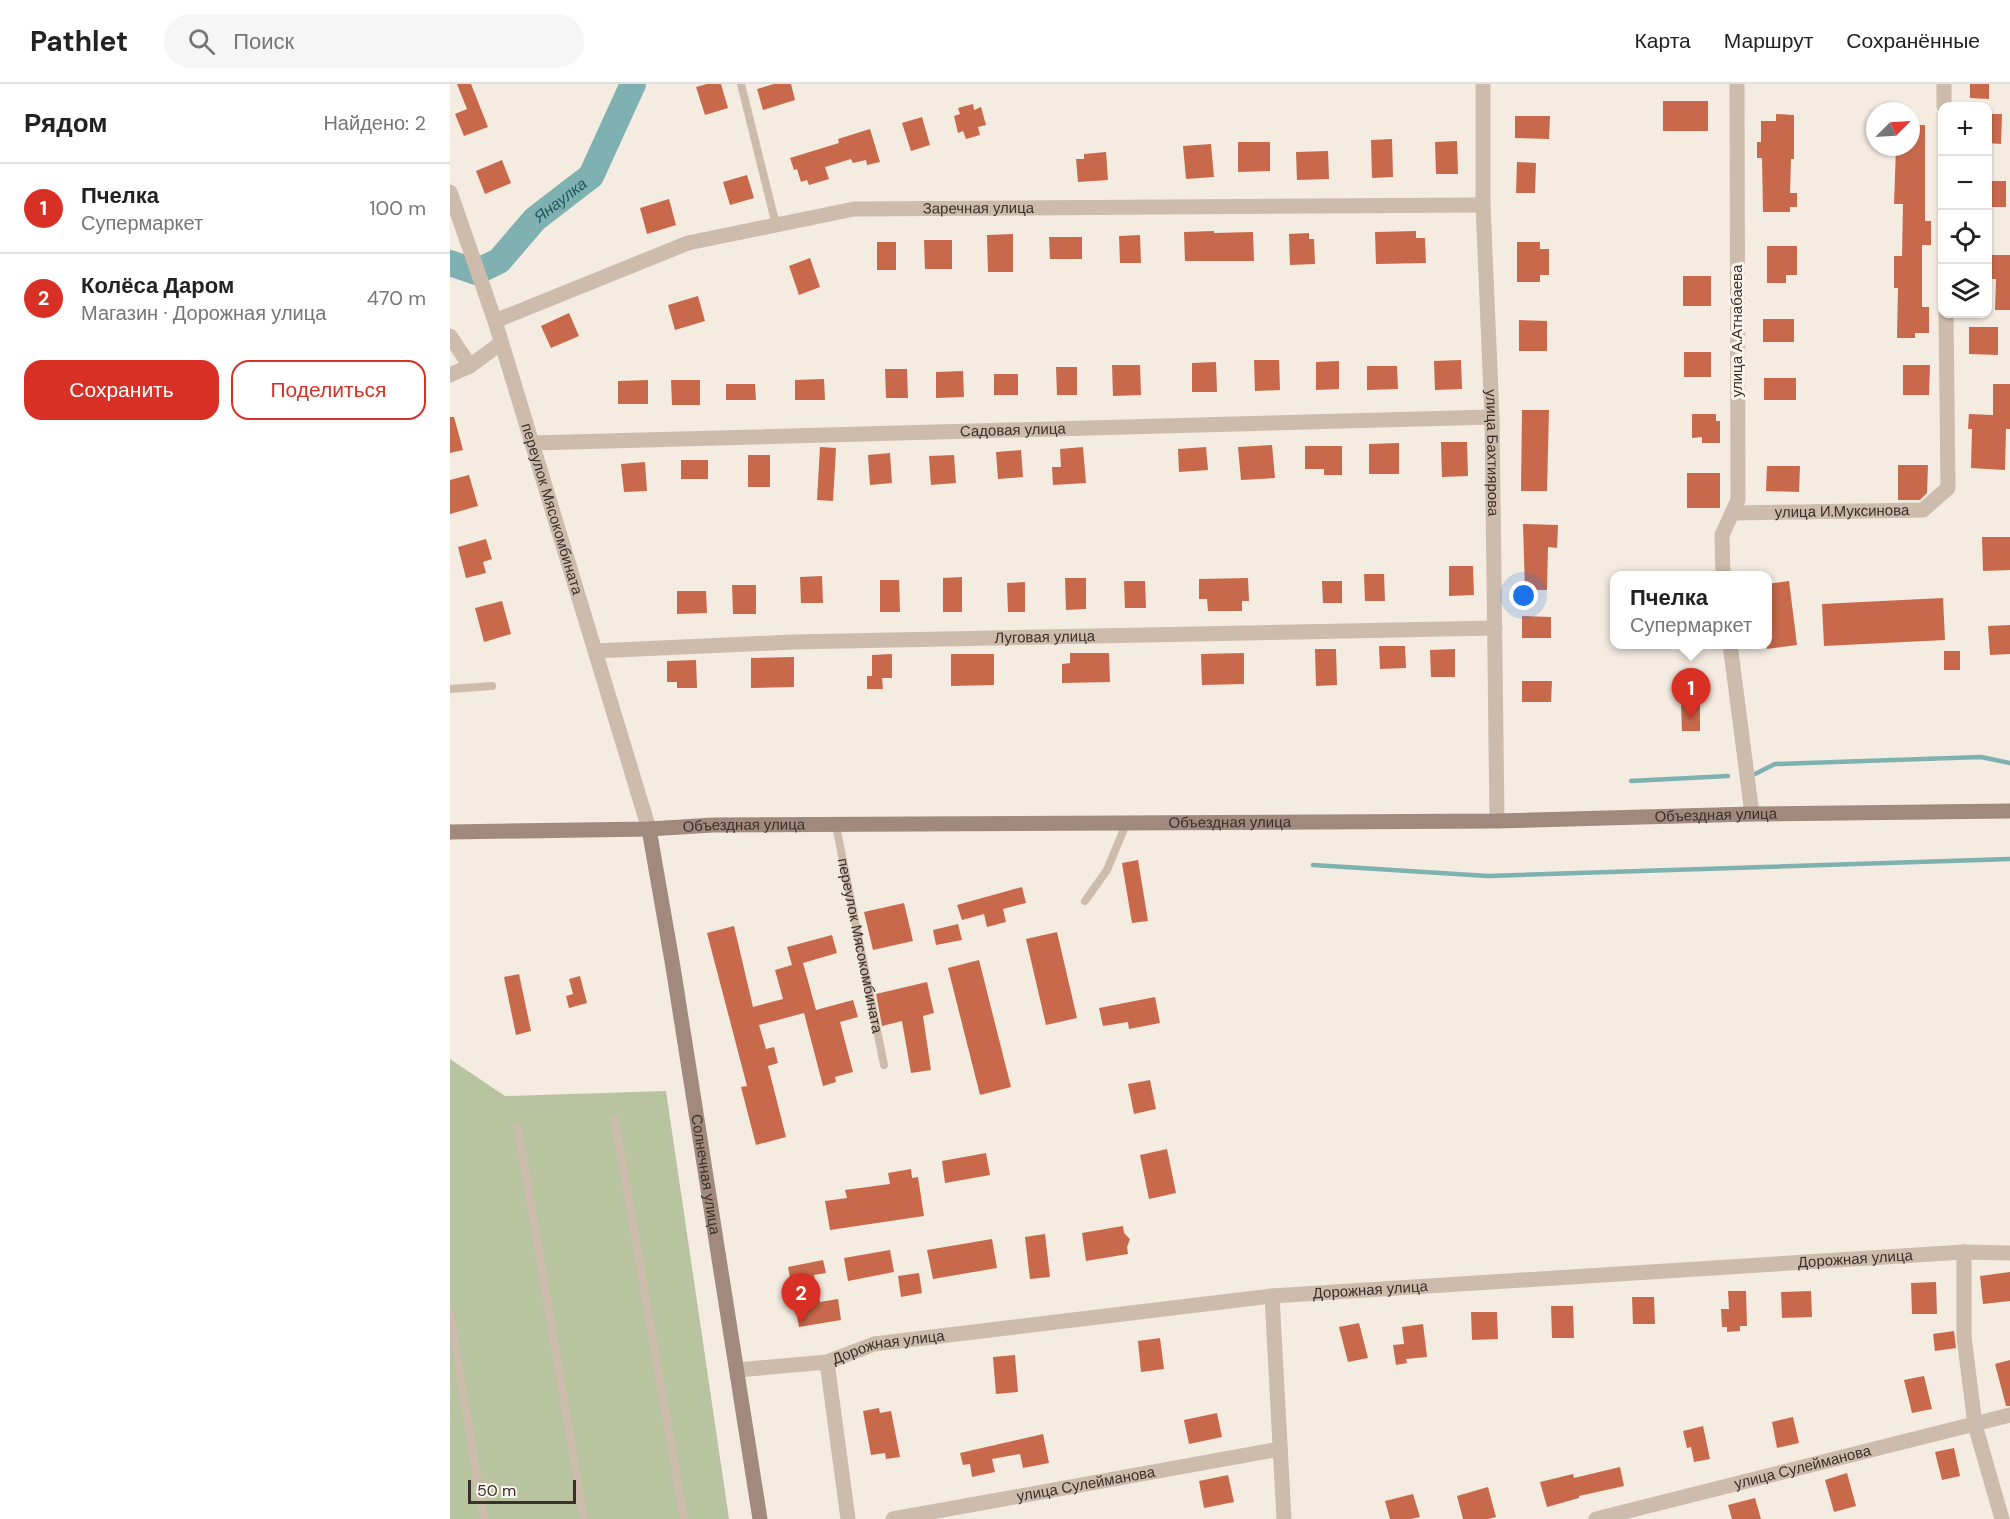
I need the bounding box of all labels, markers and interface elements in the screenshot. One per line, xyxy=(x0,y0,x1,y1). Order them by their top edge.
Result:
search box xyxy=(164,14,584,68)
text: Pathlet xyxy=(30,23,128,60)
icon: search xyxy=(185,25,218,58)
text: Поиск xyxy=(233,27,294,56)
text: Карта xyxy=(1635,27,1691,55)
text: Маршрут xyxy=(1724,27,1813,55)
text: Сохранённые xyxy=(1846,27,1980,55)
north arrow xyxy=(1866,102,1920,156)
map controls xyxy=(1938,102,1992,318)
button: + xyxy=(1938,102,1992,156)
text: Рядом xyxy=(24,106,107,140)
text: Найдено: 2 xyxy=(323,110,426,136)
button: − xyxy=(1938,156,1992,210)
water label: Янаулка xyxy=(529,173,591,228)
text: Пчелка xyxy=(81,181,159,210)
text: 1 xyxy=(40,195,47,221)
text: 100 m xyxy=(369,195,426,221)
street label: Заречная улица xyxy=(923,198,1035,219)
text: Супермаркет xyxy=(81,210,203,236)
button: locate xyxy=(1938,210,1992,264)
street label: улица А.Атнабаева xyxy=(1727,264,1747,397)
button: layers xyxy=(1938,264,1992,318)
text: Колёса Даром xyxy=(81,271,234,300)
text: 2 xyxy=(38,285,49,311)
text: 470 m xyxy=(367,285,426,311)
text: Магазин · Дорожная улица xyxy=(81,300,326,326)
button: Сохранить xyxy=(24,360,219,420)
button: Поделиться xyxy=(231,360,426,420)
street label: улица Бахтиярова xyxy=(1481,389,1503,517)
street label: Садовая улица xyxy=(960,419,1067,441)
street label: переулок Мясокомбината xyxy=(517,421,588,598)
street label: улица И.Муксинова xyxy=(1775,500,1910,522)
popup xyxy=(1610,571,1772,649)
your location xyxy=(1509,581,1538,610)
text: Пчелка xyxy=(1630,583,1708,612)
text: Супермаркет xyxy=(1630,612,1752,638)
street label: Луговая улица xyxy=(994,626,1096,648)
pin: 1 xyxy=(1672,668,1710,718)
street label: Объездная улица xyxy=(1654,804,1778,827)
street label: Объездная улица xyxy=(1169,812,1292,833)
street label: Объездная улица xyxy=(682,815,806,837)
street label: переулок Мясокомбината xyxy=(833,856,888,1036)
street label: Солнечная улица xyxy=(686,1113,725,1237)
street label: Дорожная улица xyxy=(1797,1245,1914,1273)
pin: 2 xyxy=(782,1274,820,1323)
street label: Дорожная улица xyxy=(1312,1276,1429,1303)
street label: Дорожная улица xyxy=(829,1325,946,1369)
street label: улица Сулейманова xyxy=(1732,1440,1874,1494)
street label: улица Сулейманова xyxy=(1015,1462,1157,1506)
scale bar xyxy=(468,1477,576,1504)
text: 50 m xyxy=(477,1480,516,1501)

